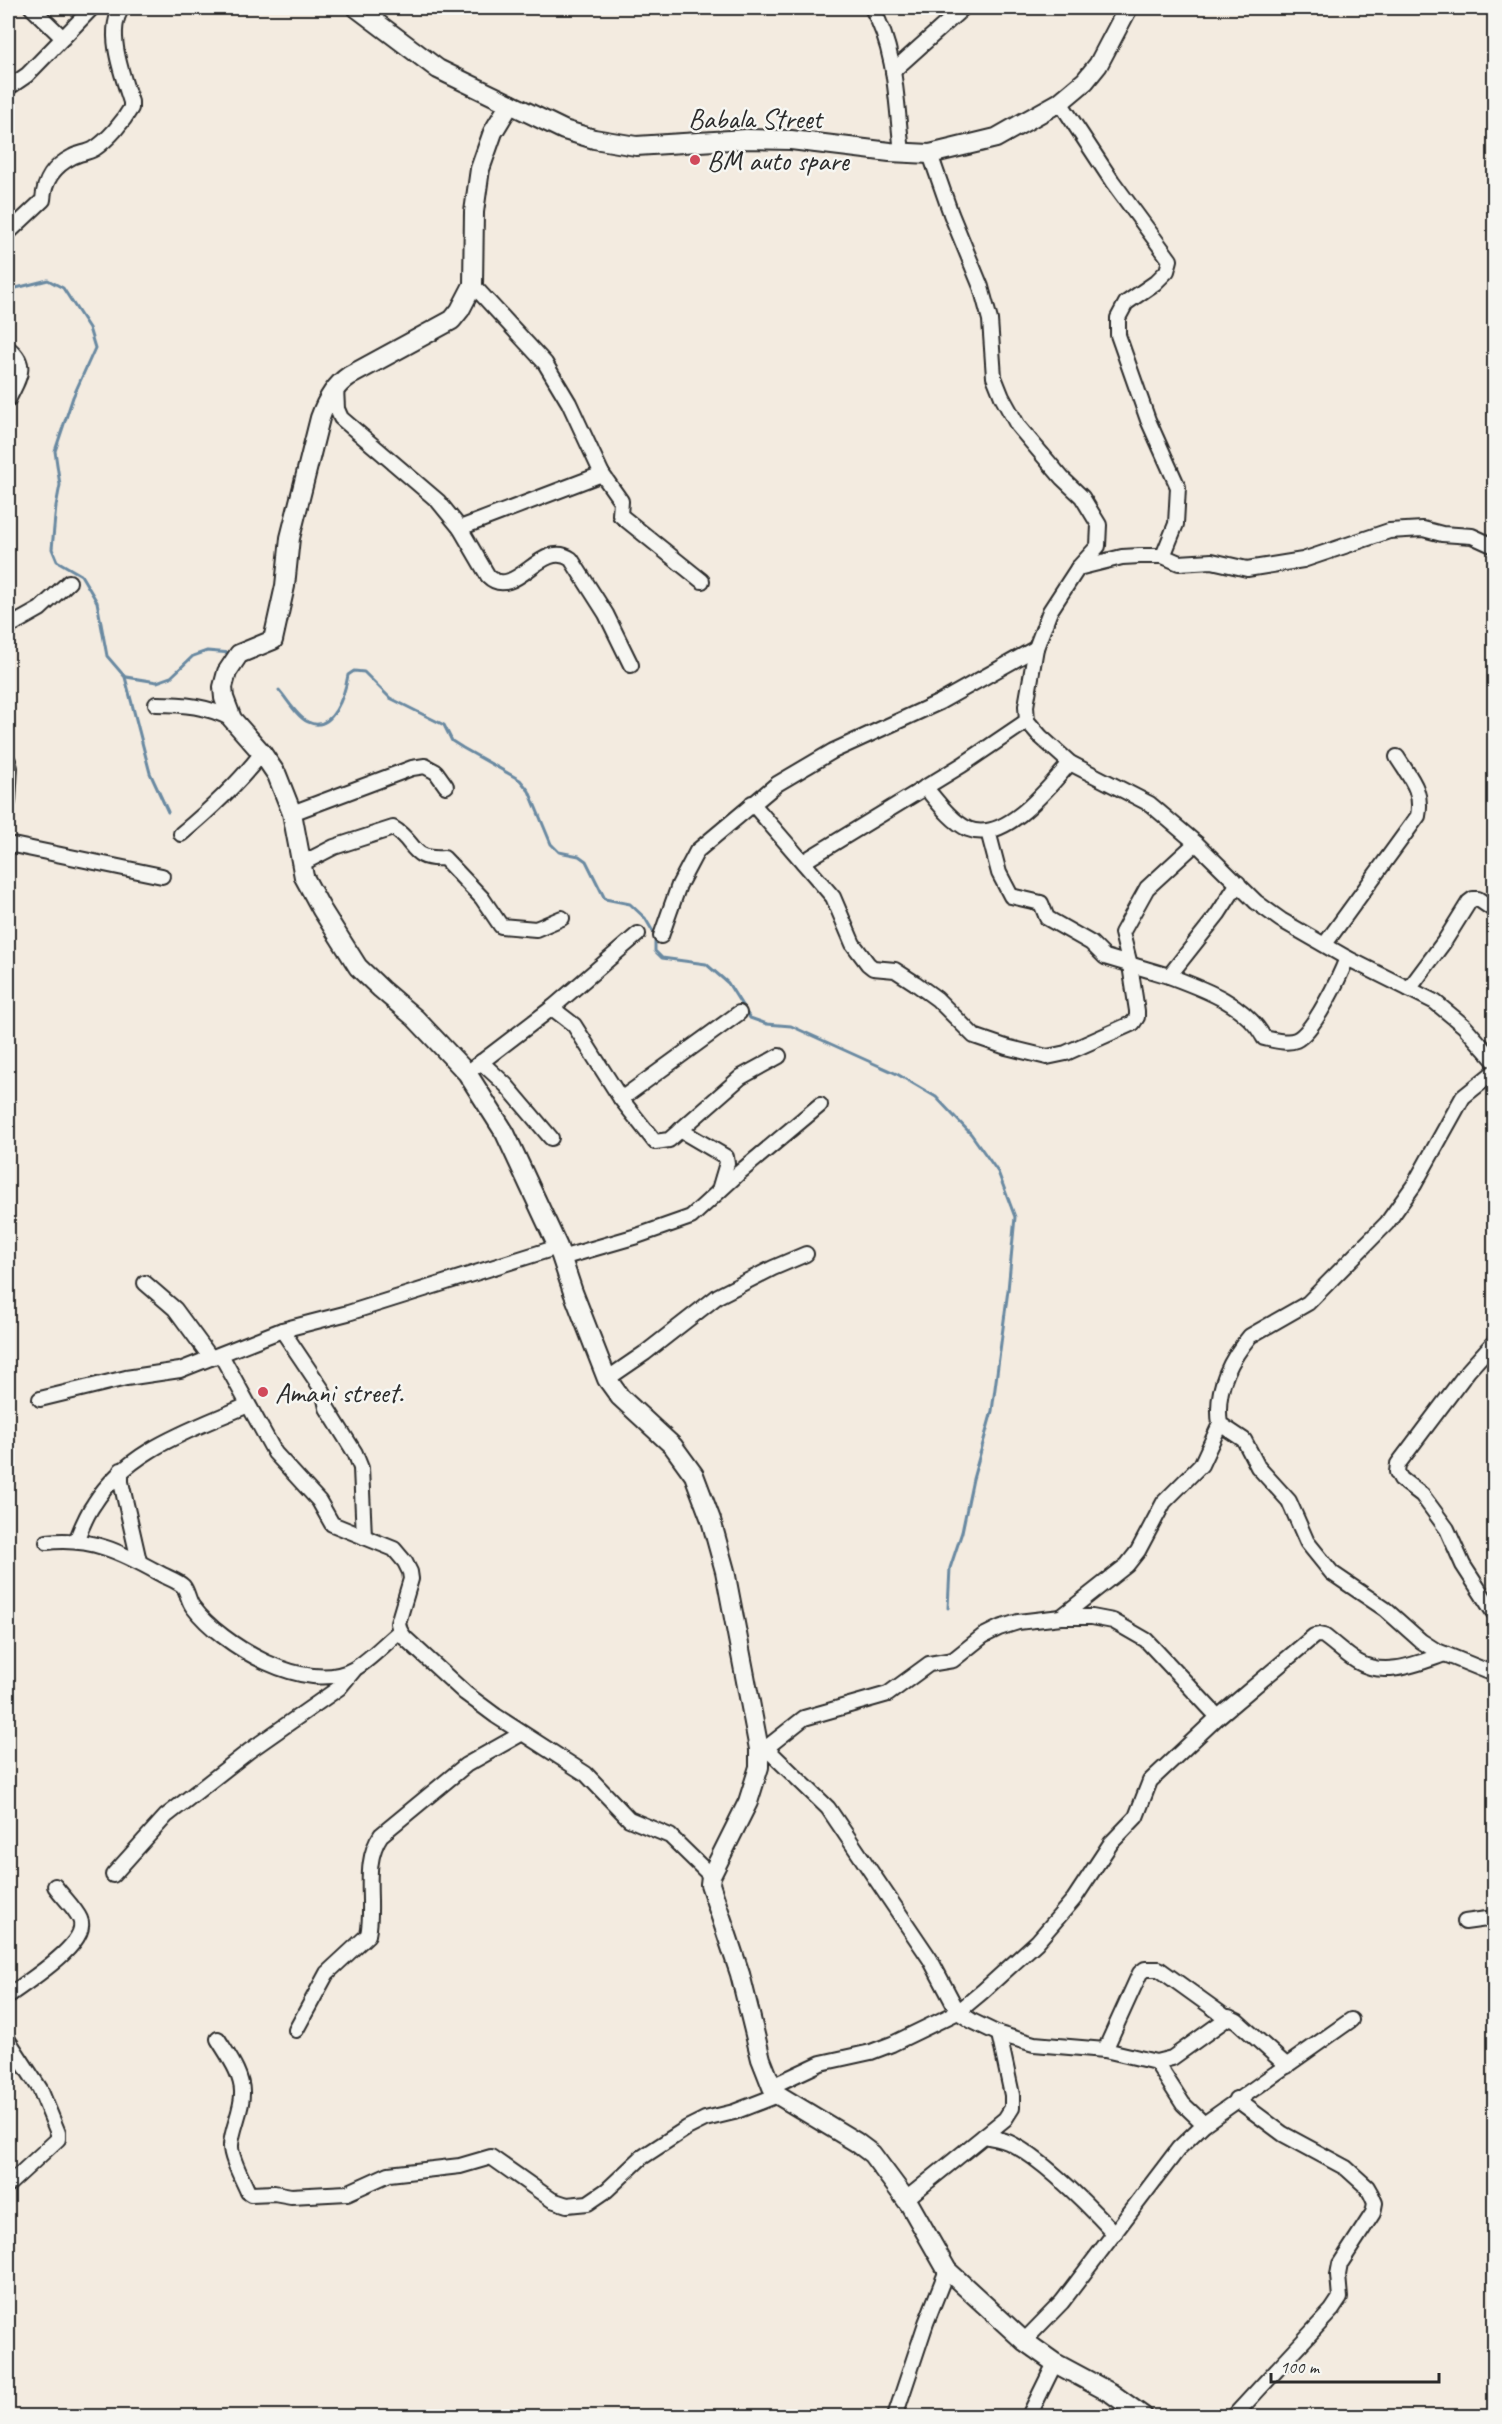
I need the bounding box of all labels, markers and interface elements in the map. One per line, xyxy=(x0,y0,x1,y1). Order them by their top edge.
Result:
street label: Babala Street xyxy=(688,101,825,136)
place label: BM auto spare xyxy=(707,143,850,178)
marker: BM auto spare xyxy=(688,153,702,167)
place label: Amani street. xyxy=(275,1375,404,1410)
marker: Amani street. xyxy=(256,1385,270,1399)
scale bar xyxy=(1271,2346,1439,2384)
text: 100 m xyxy=(1280,2356,1321,2378)

